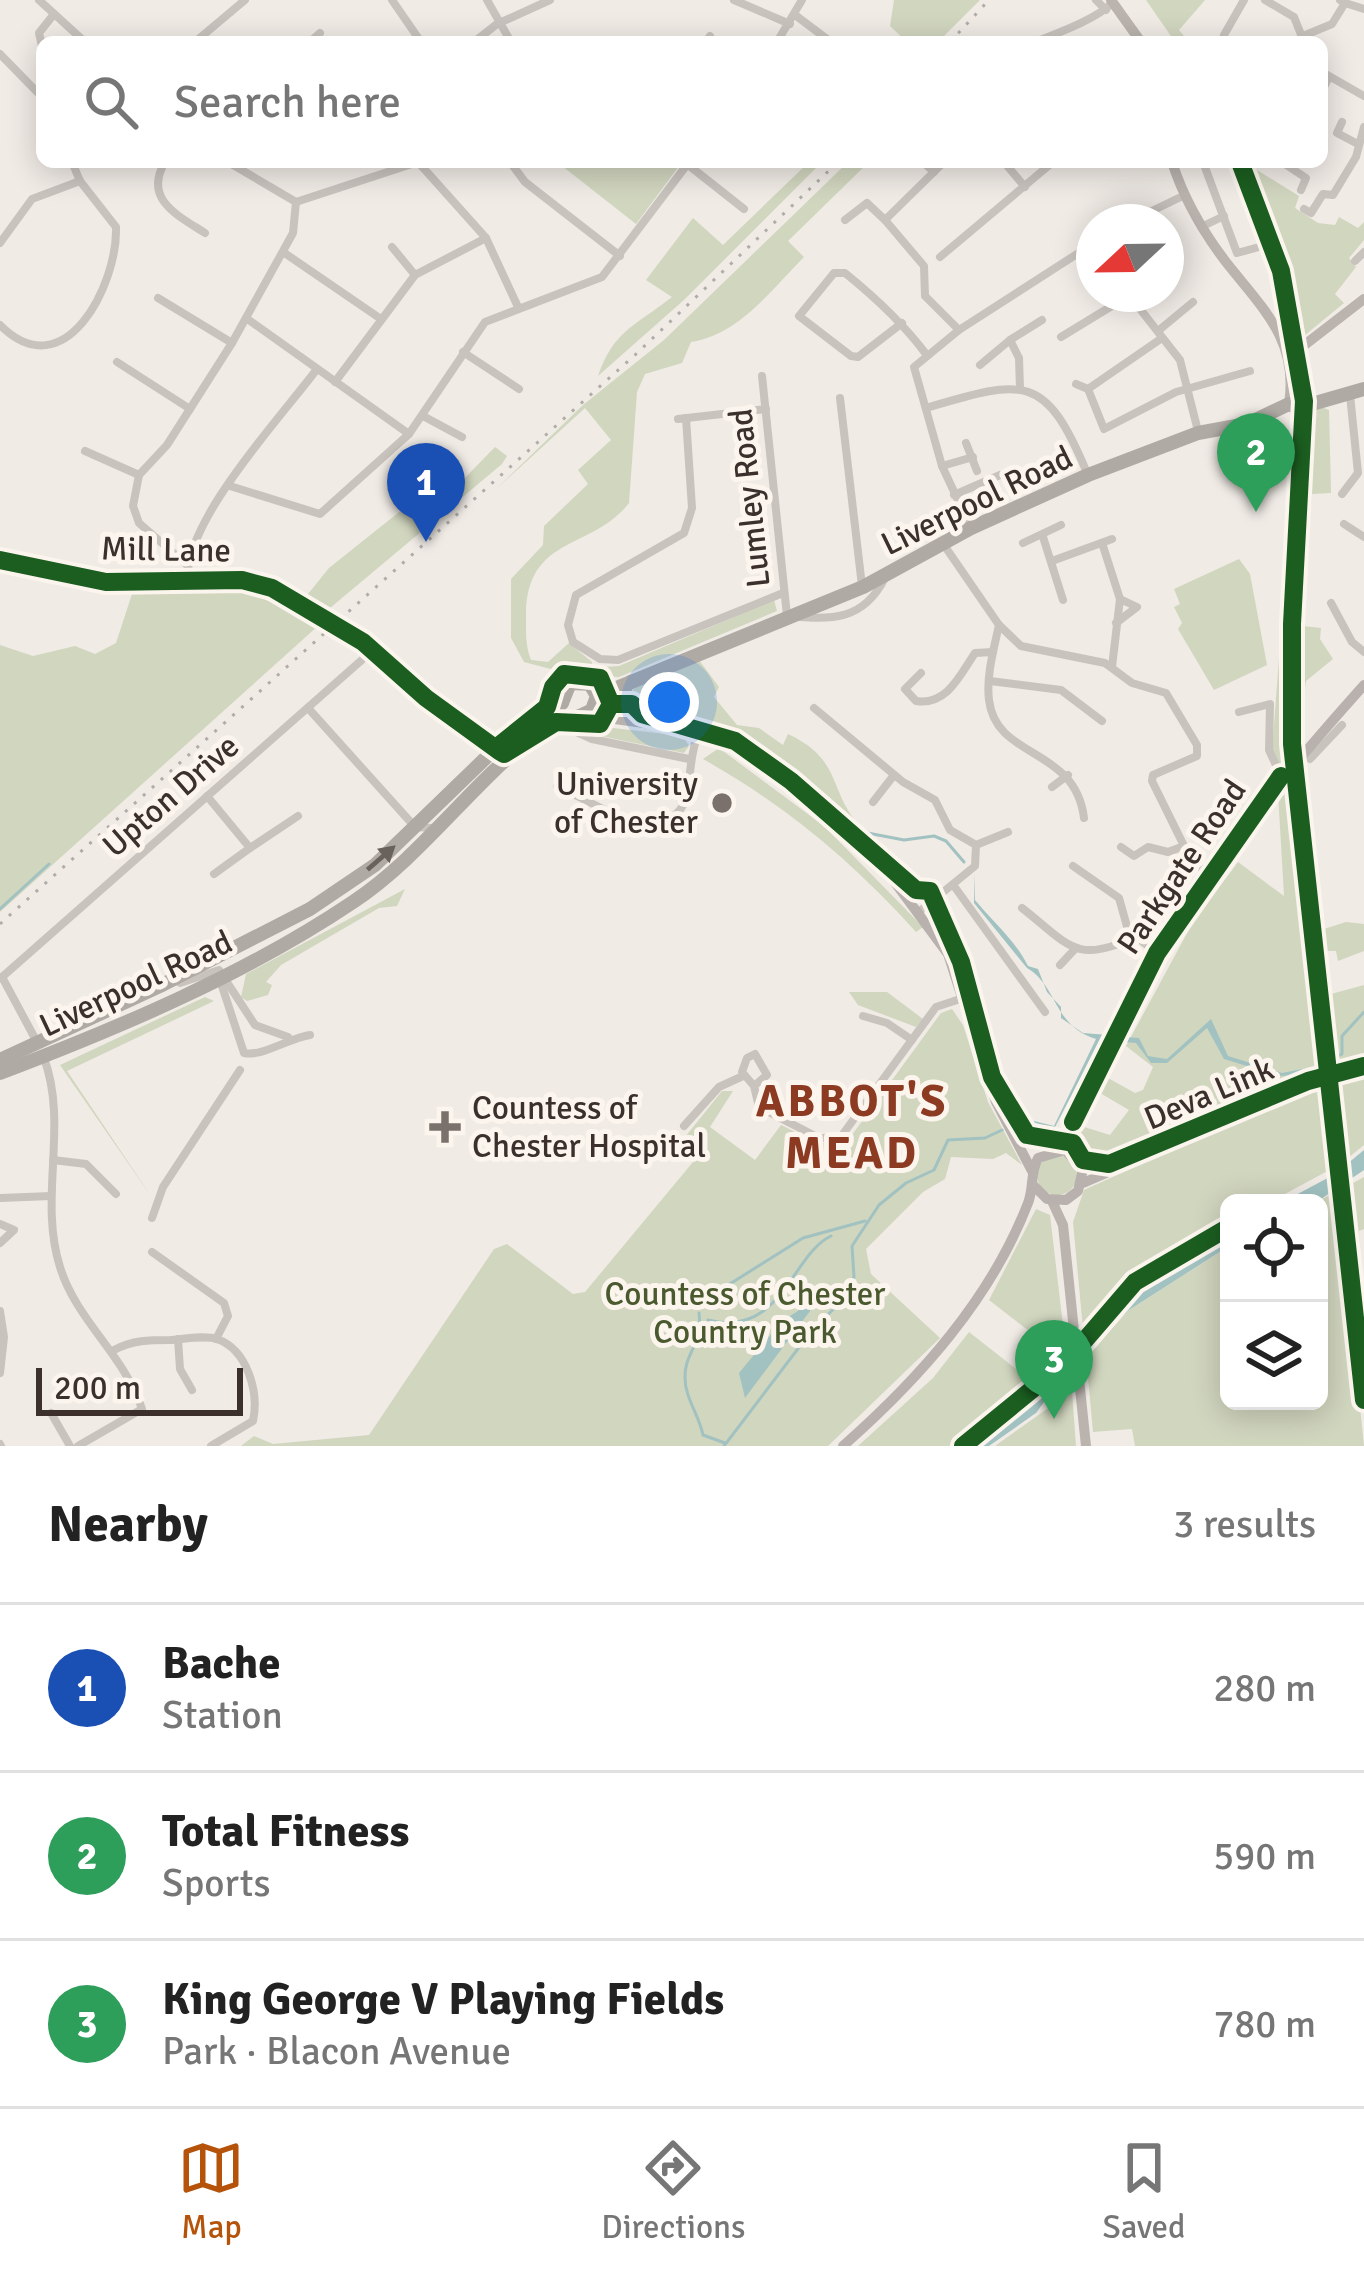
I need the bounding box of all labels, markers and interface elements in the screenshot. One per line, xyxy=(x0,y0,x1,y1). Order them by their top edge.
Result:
search box xyxy=(36,36,1328,168)
icon: search xyxy=(78,69,144,135)
text: Search here xyxy=(174,75,401,130)
north arrow xyxy=(1076,204,1184,312)
street label: Lumley Road xyxy=(720,407,780,589)
pin: 2 xyxy=(1217,413,1295,512)
street label: Liverpool Road xyxy=(875,437,1079,565)
pin: 1 xyxy=(387,443,465,542)
street label: Mill Lane xyxy=(101,528,231,572)
your location xyxy=(639,672,699,732)
street label: Upton Drive xyxy=(95,726,247,866)
place label: University of Chester xyxy=(554,764,699,843)
street label: Parkgate Road xyxy=(1108,772,1256,962)
marker: University of Chester xyxy=(709,790,735,816)
one-way arrow xyxy=(366,846,396,872)
street label: Liverpool Road xyxy=(33,921,239,1047)
street label: Deva Link xyxy=(1138,1048,1280,1140)
district label: ABBOT'S MEAD xyxy=(756,1074,948,1181)
place label: Countess of Chester Hospital xyxy=(472,1088,706,1167)
marker: Countess of Chester Hospital xyxy=(429,1111,461,1143)
map controls xyxy=(1220,1194,1328,1410)
button: locate xyxy=(1220,1194,1328,1302)
park label: Countess of Chester Country Park xyxy=(605,1274,885,1353)
button: layers xyxy=(1220,1302,1328,1410)
pin: 3 xyxy=(1015,1320,1093,1419)
scale bar xyxy=(36,1362,243,1415)
text: 200 m xyxy=(54,1368,141,1409)
text: Nearby xyxy=(48,1493,208,1556)
text: 3 results xyxy=(1173,1500,1316,1548)
text: Bache xyxy=(162,1636,281,1691)
text: 1 xyxy=(76,1664,98,1712)
text: 280 m xyxy=(1213,1664,1316,1712)
text: Station xyxy=(162,1691,283,1739)
text: Total Fitness xyxy=(162,1804,409,1859)
text: 2 xyxy=(76,1832,98,1880)
text: 590 m xyxy=(1213,1832,1316,1880)
text: Sports xyxy=(162,1859,271,1907)
text: King George V Playing Fields xyxy=(162,1972,724,2027)
text: 3 xyxy=(76,2000,98,2048)
text: 780 m xyxy=(1213,2000,1316,2048)
text: Park · Blacon Avenue xyxy=(162,2027,511,2075)
tab: Map xyxy=(178,2135,244,2248)
tab: Directions xyxy=(601,2135,746,2248)
tab: Saved xyxy=(1102,2135,1186,2248)

